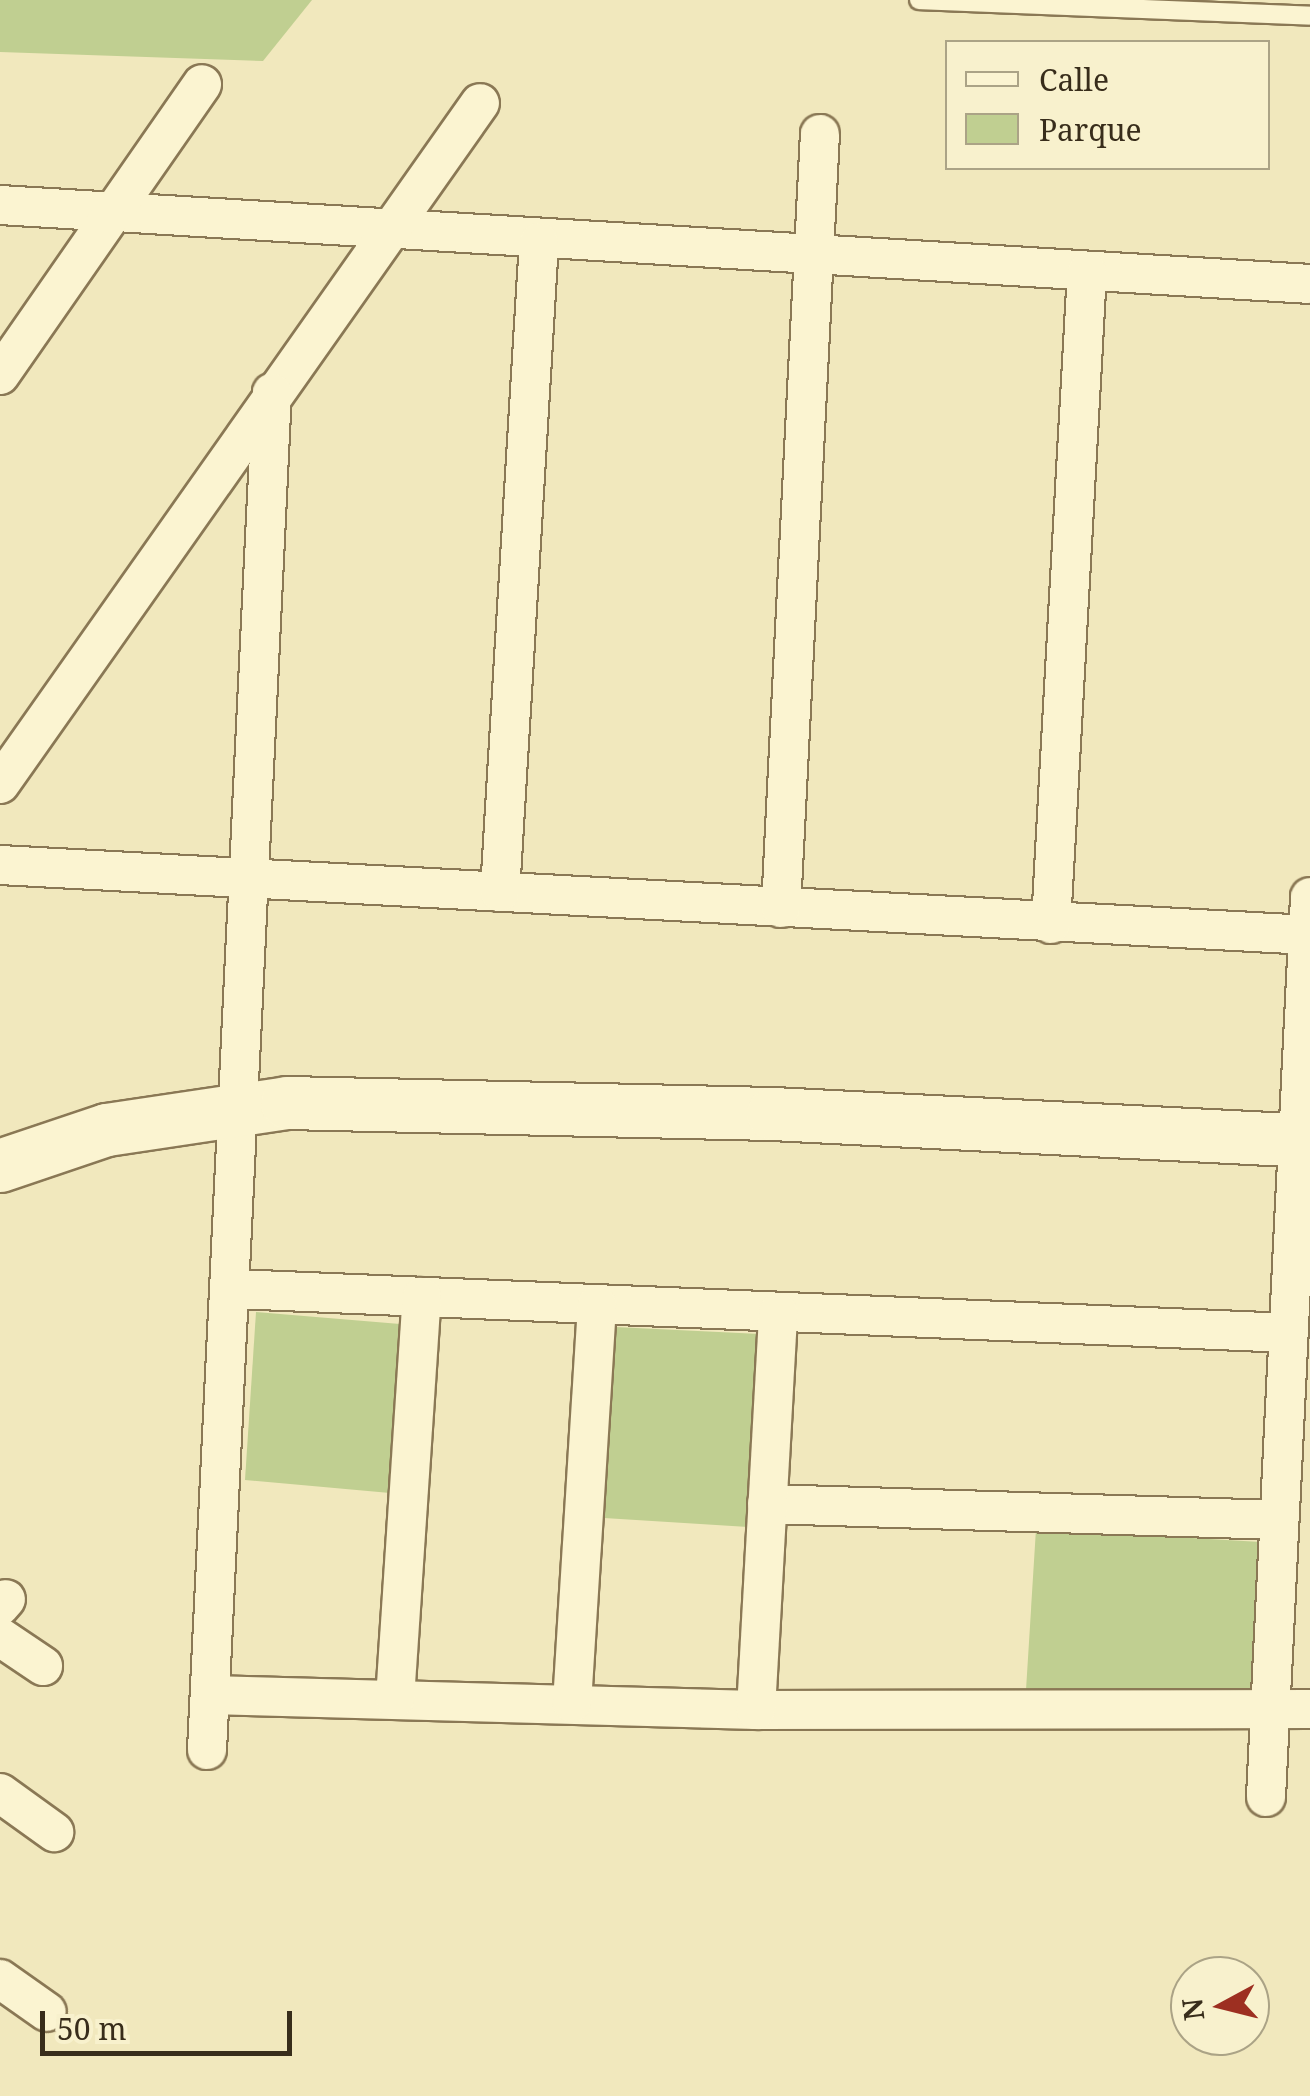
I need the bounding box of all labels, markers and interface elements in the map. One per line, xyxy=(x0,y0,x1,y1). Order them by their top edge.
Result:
legend xyxy=(945,40,1270,170)
text: Calle xyxy=(1039,59,1109,100)
text: Parque xyxy=(1039,109,1142,150)
north arrow xyxy=(1170,1956,1270,2056)
scale bar xyxy=(45,1991,298,2053)
text: N xyxy=(1172,1996,1212,2023)
text: 50 m xyxy=(57,2008,127,2049)

